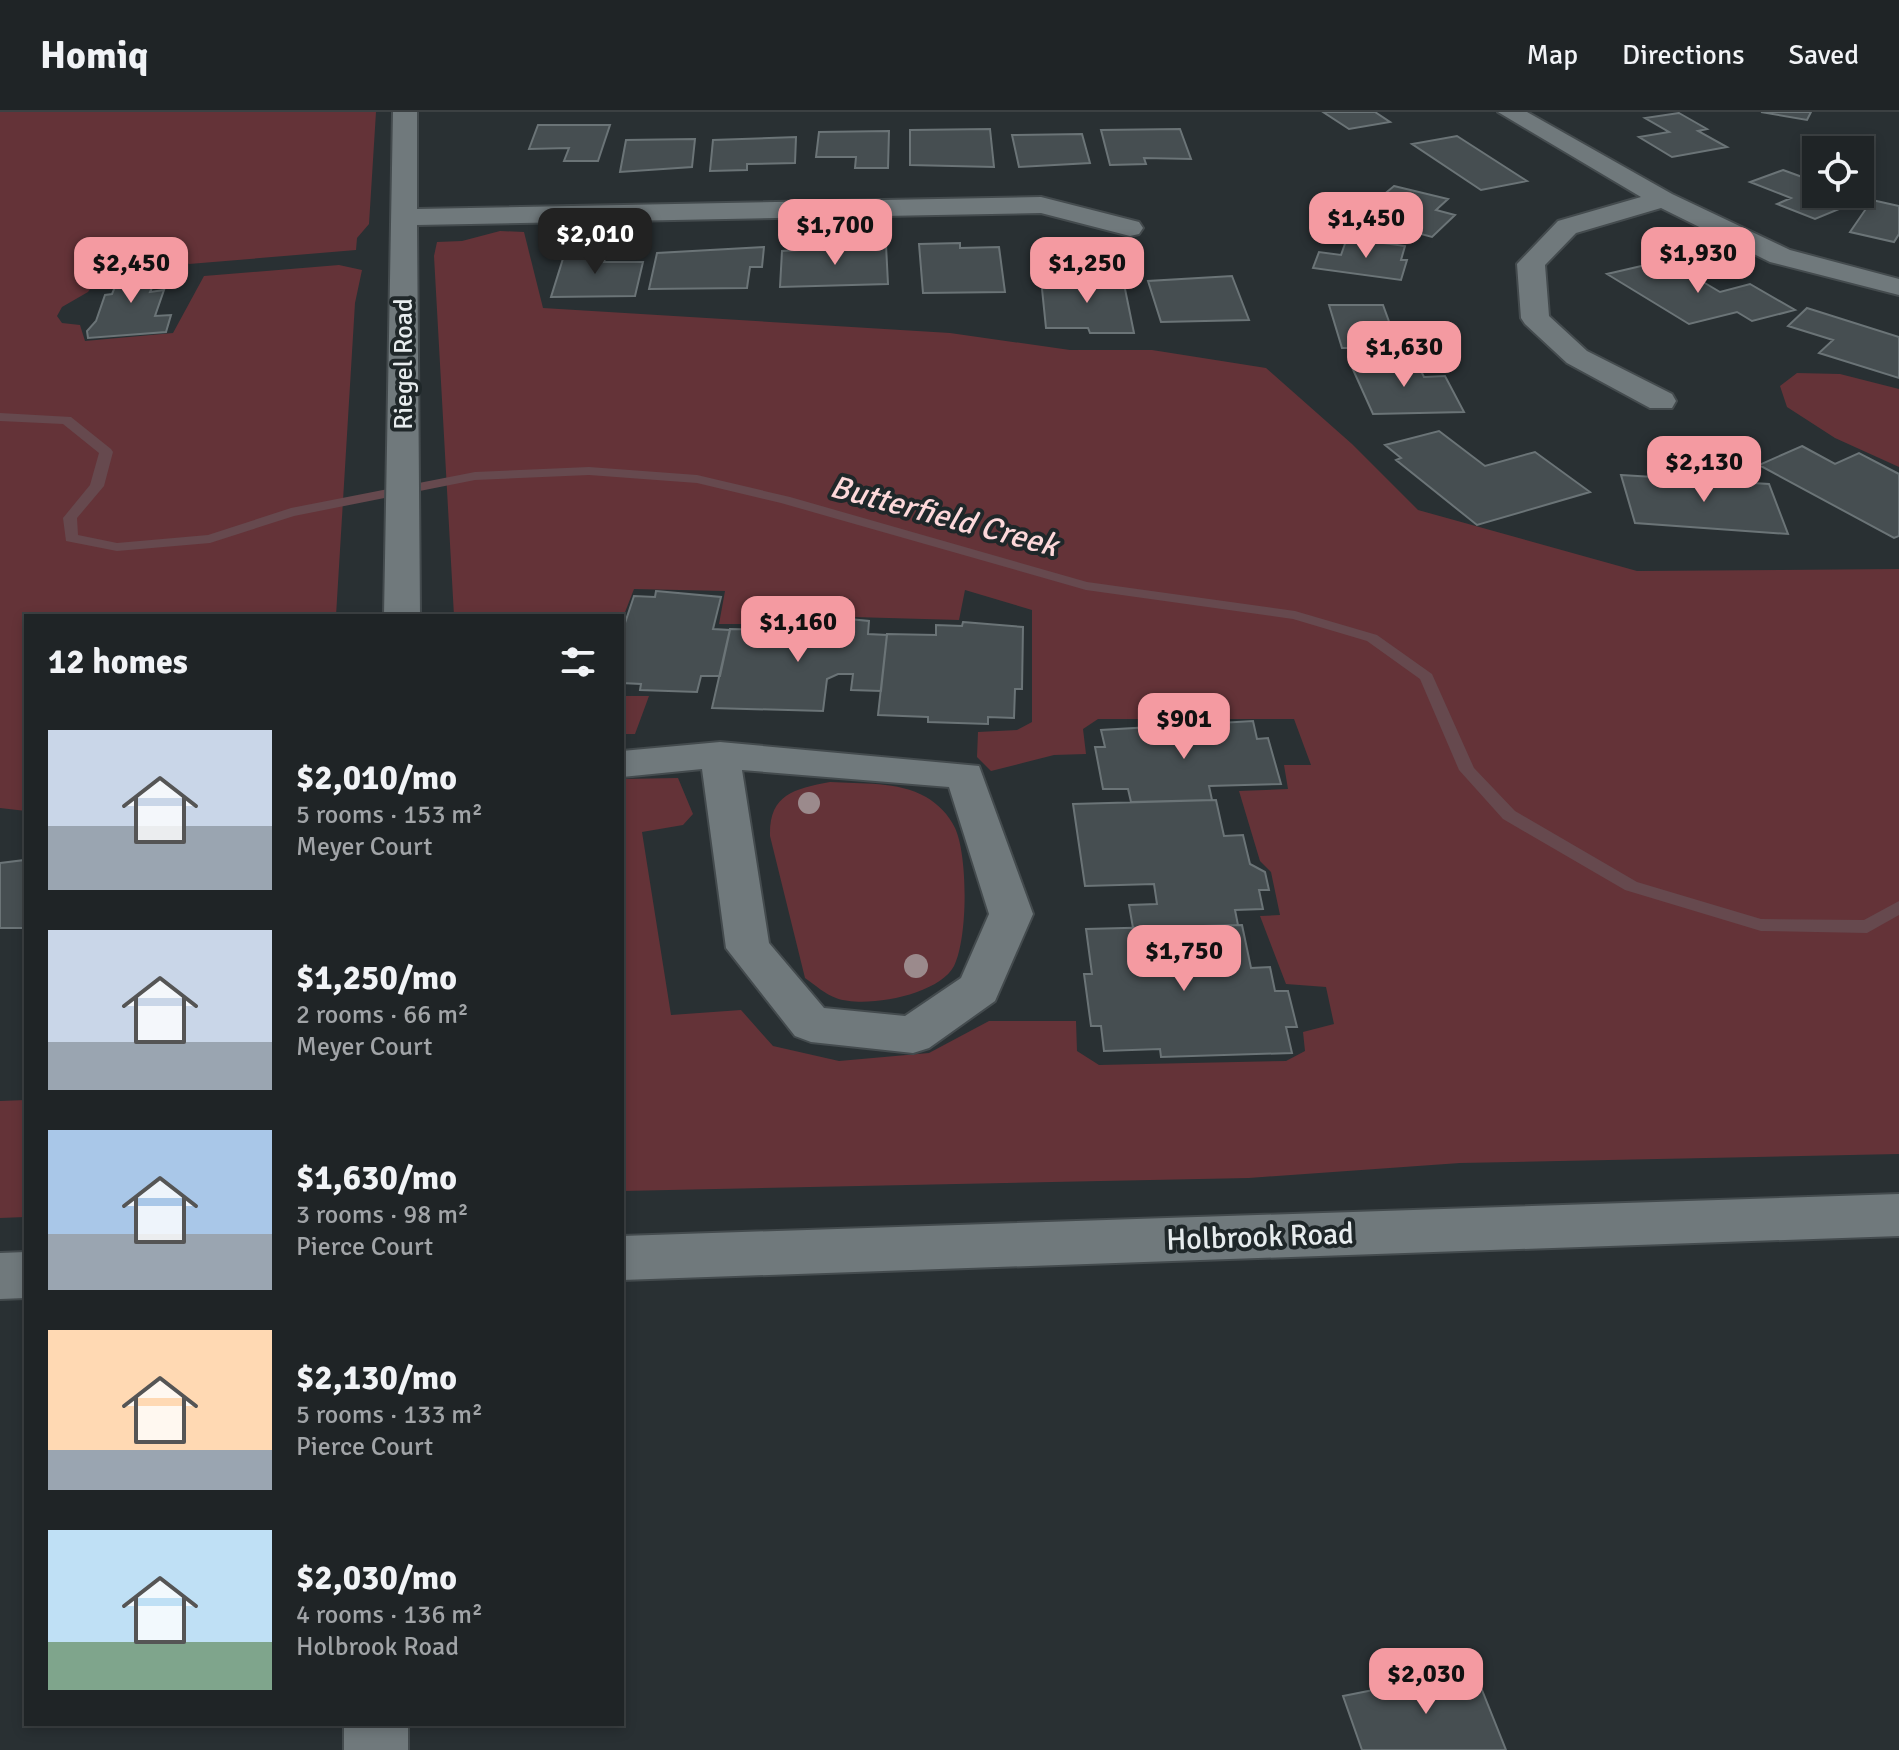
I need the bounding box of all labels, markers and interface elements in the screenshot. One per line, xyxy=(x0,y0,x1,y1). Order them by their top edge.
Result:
text: Homiq xyxy=(40,32,148,79)
text: Map xyxy=(1526,38,1578,72)
text: Directions xyxy=(1622,38,1744,72)
text: Saved xyxy=(1788,38,1859,72)
map controls xyxy=(1802,136,1874,208)
button: locate xyxy=(1802,136,1874,208)
pin: $1,450 xyxy=(1301,192,1431,260)
pin: $1,700 xyxy=(770,199,900,267)
text: $1,450 xyxy=(1327,202,1405,234)
pin: $2,010 xyxy=(530,208,660,276)
text: $1,700 xyxy=(796,209,874,241)
text: $2,010 xyxy=(556,218,634,250)
pin: $1,930 xyxy=(1633,227,1763,295)
pin: $2,450 xyxy=(66,237,196,305)
pin: $1,250 xyxy=(1022,237,1152,305)
text: $1,930 xyxy=(1659,237,1737,269)
text: $2,450 xyxy=(92,247,170,279)
text: $1,250 xyxy=(1048,247,1126,279)
street label: Riegel Road xyxy=(388,298,420,430)
pin: $1,630 xyxy=(1339,321,1469,389)
text: $1,630 xyxy=(1365,331,1443,363)
pin: $2,130 xyxy=(1639,436,1769,504)
text: $2,130 xyxy=(1665,446,1743,478)
water label: Butterfield Creek xyxy=(826,467,1065,566)
pin: $1,160 xyxy=(733,596,863,664)
text: $1,160 xyxy=(759,606,837,638)
icon: filters xyxy=(556,640,600,684)
text: 12 homes xyxy=(48,641,188,683)
pin: $901 xyxy=(1137,693,1231,761)
text: $901 xyxy=(1156,703,1212,735)
text: $2,010/mo xyxy=(296,757,457,799)
icon: home xyxy=(112,762,208,858)
text: 5 rooms · 153 m² xyxy=(296,799,483,831)
text: Meyer Court xyxy=(296,831,432,863)
pin: $1,750 xyxy=(1119,925,1249,993)
text: $1,750 xyxy=(1145,935,1223,967)
text: $1,250/mo xyxy=(296,957,457,999)
icon: home xyxy=(112,962,208,1058)
text: 2 rooms · 66 m² xyxy=(296,999,469,1031)
text: Meyer Court xyxy=(296,1031,432,1063)
text: $1,630/mo xyxy=(296,1157,457,1199)
icon: home xyxy=(112,1162,208,1258)
text: 3 rooms · 98 m² xyxy=(296,1199,469,1231)
street label: Holbrook Road xyxy=(1165,1215,1355,1259)
text: Pierce Court xyxy=(296,1231,433,1263)
text: $2,130/mo xyxy=(296,1357,457,1399)
icon: home xyxy=(112,1362,208,1458)
text: 5 rooms · 133 m² xyxy=(296,1399,483,1431)
text: Pierce Court xyxy=(296,1431,433,1463)
text: $2,030/mo xyxy=(296,1557,457,1599)
icon: home xyxy=(112,1562,208,1658)
text: 4 rooms · 136 m² xyxy=(296,1599,483,1631)
text: Holbrook Road xyxy=(296,1631,459,1663)
pin: $2,030 xyxy=(1361,1648,1491,1716)
text: $2,030 xyxy=(1387,1658,1465,1690)

